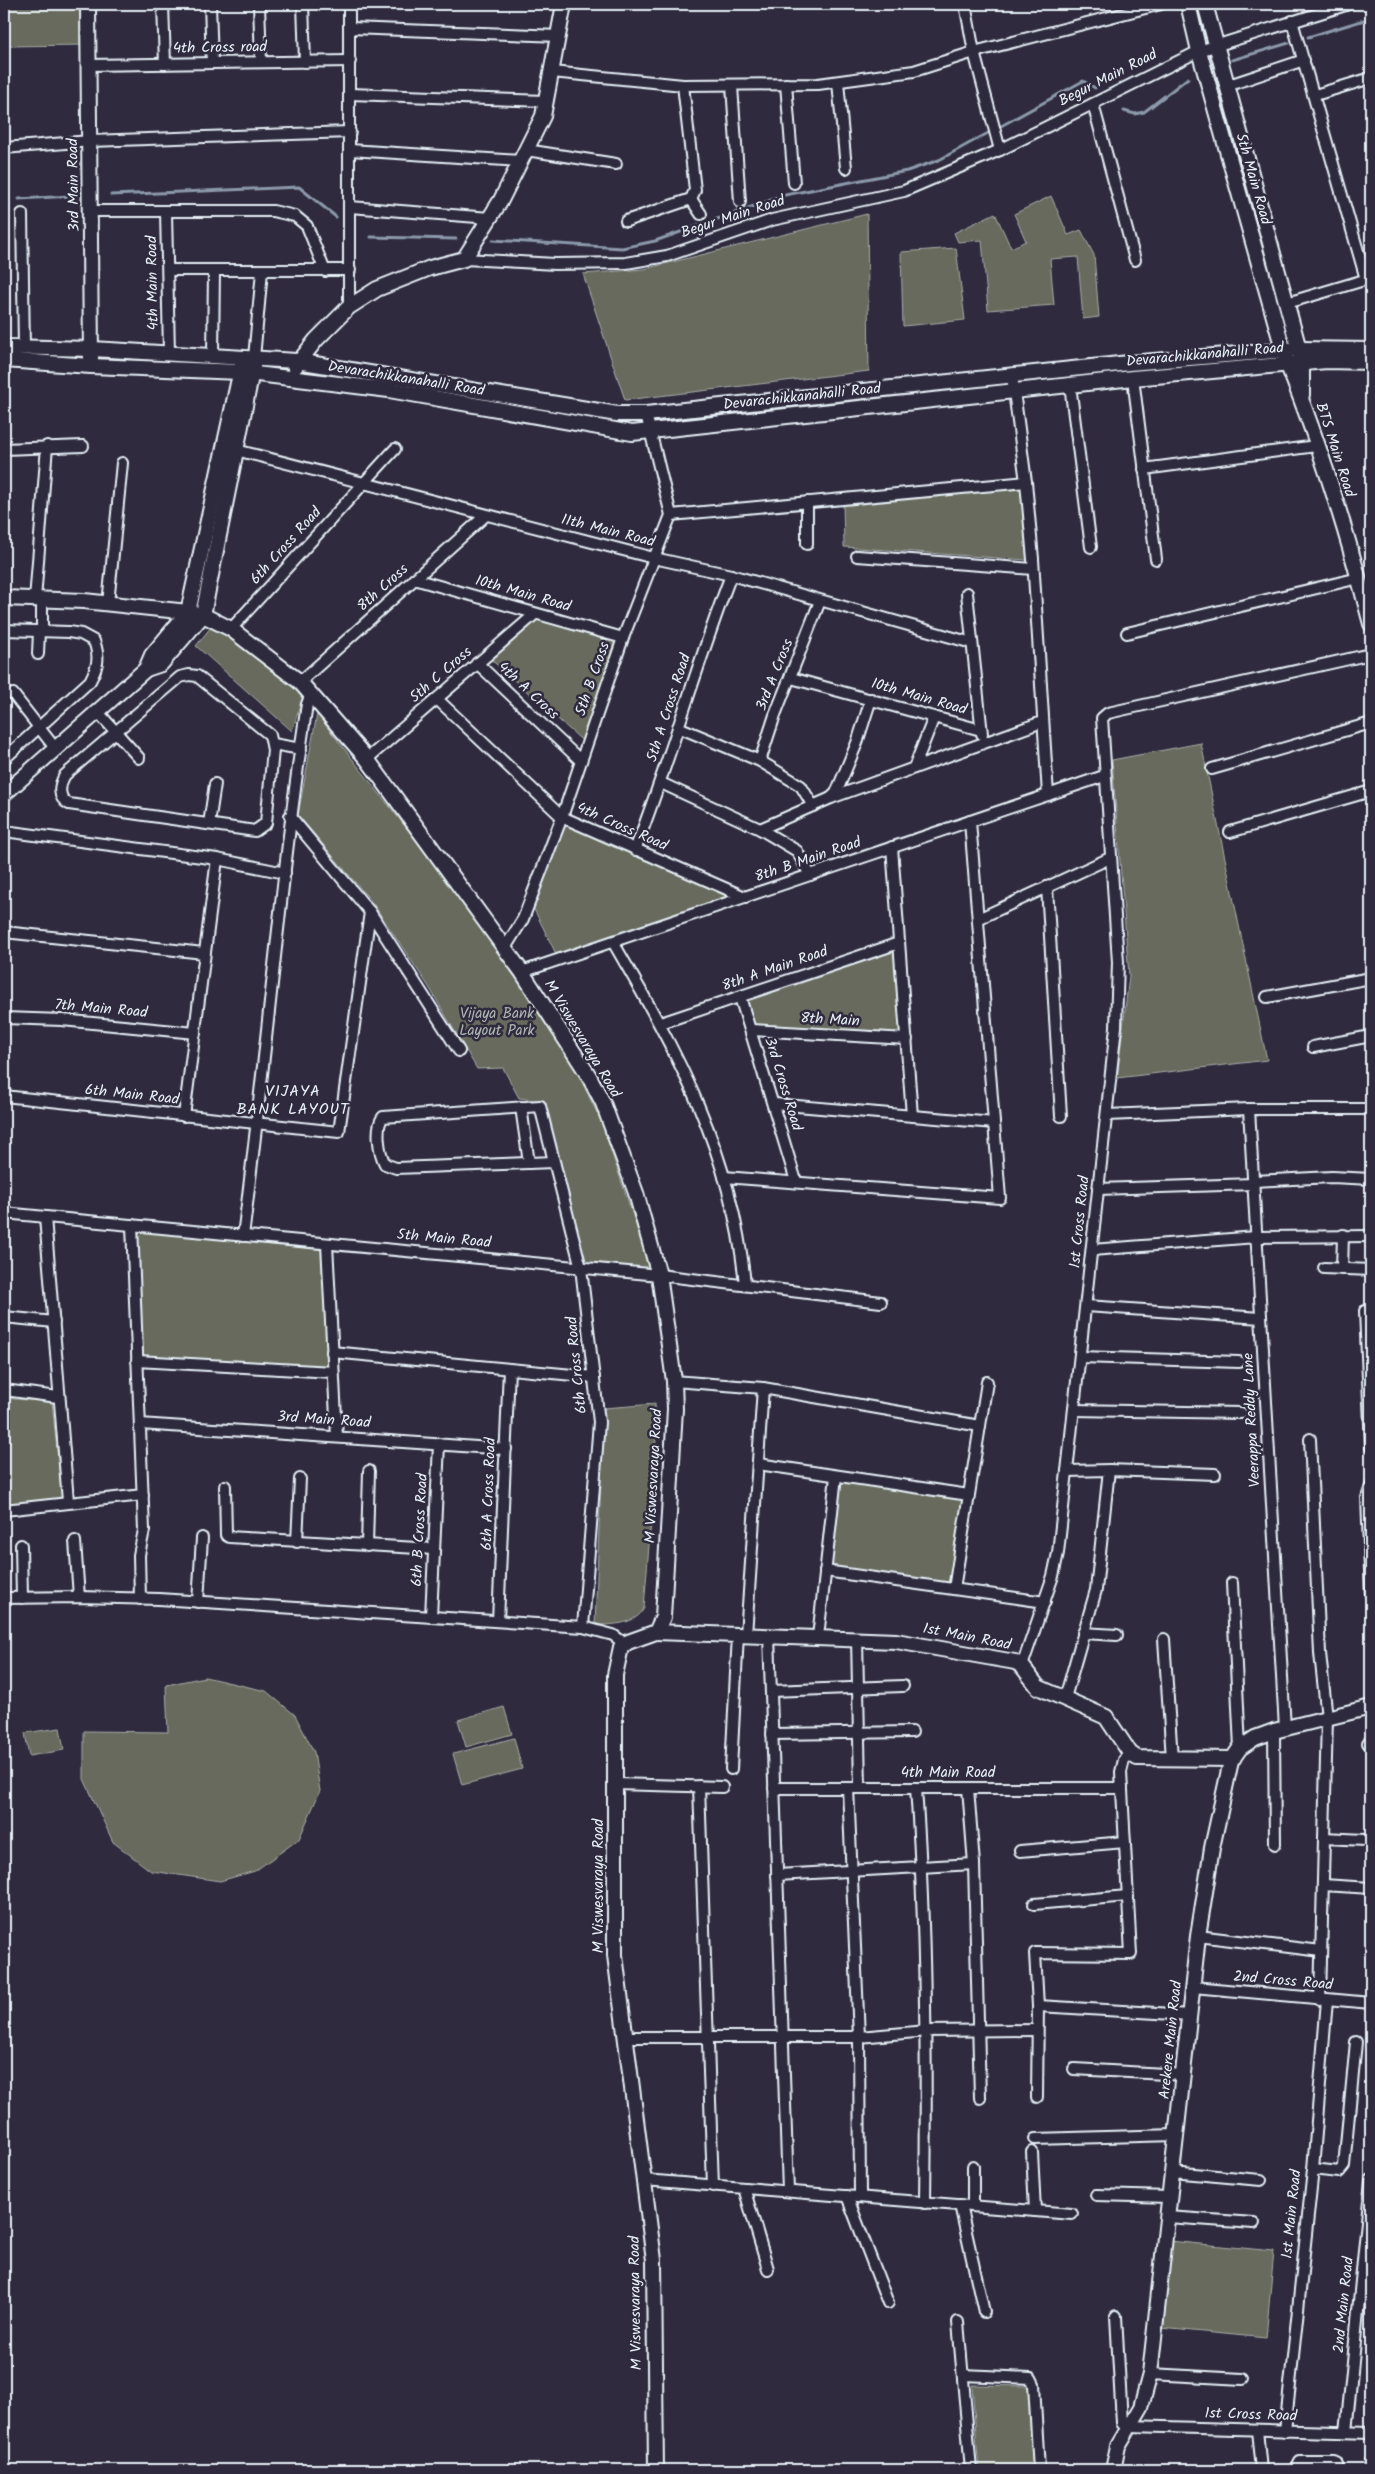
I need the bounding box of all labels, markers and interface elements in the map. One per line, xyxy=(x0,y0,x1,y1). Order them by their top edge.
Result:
street label: 4th Cross road xyxy=(173,35,268,61)
street label: Begur Main Road xyxy=(1054,43,1162,113)
street label: 5th Main Road xyxy=(1228,130,1278,228)
street label: 3rd Main Road xyxy=(61,138,87,232)
street label: Begur Main Road xyxy=(678,189,789,245)
street label: 4th Main Road xyxy=(140,235,166,331)
street label: Devarachikkanahalli Road xyxy=(1125,336,1285,374)
street label: Devarachikkanahalli Road xyxy=(326,355,487,403)
street label: Devarachikkanahalli Road xyxy=(722,377,882,417)
street label: BTS Main Road xyxy=(1308,400,1362,501)
street label: 6th Cross Road xyxy=(244,501,328,590)
street label: 11th Main Road xyxy=(559,508,658,554)
street label: 8th Cross xyxy=(352,558,415,618)
street label: 10th Main Road xyxy=(472,569,574,619)
street label: 3rd A Cross xyxy=(750,635,801,715)
street label: 5th B Cross xyxy=(569,638,617,719)
street label: 5th C Cross xyxy=(404,640,478,709)
street label: 5th A Cross Road xyxy=(640,650,698,765)
street label: 4th A Cross xyxy=(492,656,565,726)
street label: 10th Main Road xyxy=(868,672,970,722)
street label: 4th Cross Road xyxy=(572,796,672,858)
street label: 8th B Main Road xyxy=(752,830,865,889)
street label: 8th A Main Road xyxy=(719,939,832,998)
street label: M Viswesvaraya Road xyxy=(537,975,627,1103)
street label: 7th Main Road xyxy=(53,993,149,1025)
park label: Vijaya Bank Layout Park xyxy=(459,1002,536,1043)
street label: 8th Main xyxy=(800,1006,860,1034)
street label: 3rd Cross Road xyxy=(757,1034,809,1134)
street label: 6th Main Road xyxy=(84,1078,181,1112)
district label: VIJAYA BANK LAYOUT xyxy=(236,1079,350,1122)
street label: 1st Cross Road xyxy=(1063,1174,1097,1269)
street label: 5th Main Road xyxy=(396,1223,493,1255)
street label: 6th Cross Road xyxy=(560,1315,594,1415)
street label: Veerappa Reddy Lane xyxy=(1236,1352,1267,1488)
street label: 3rd Main Road xyxy=(276,1405,372,1435)
street label: M Viswesvaraya Road xyxy=(638,1408,670,1544)
street label: 6th A Cross Road xyxy=(475,1437,503,1551)
street label: 6th B Cross Road xyxy=(405,1472,435,1587)
street label: 1st Main Road xyxy=(921,1617,1014,1657)
street label: 4th Main Road xyxy=(901,1761,996,1785)
street label: M Viswesvaraya Road xyxy=(587,1818,611,1953)
street label: 2nd Cross Road xyxy=(1232,1965,1334,1997)
street label: Arekere Main Road xyxy=(1153,1979,1189,2100)
street label: 1st Main Road xyxy=(1275,2168,1309,2260)
street label: M Viswesvaraya Road xyxy=(623,2235,649,2370)
street label: 2nd Main Road xyxy=(1327,2255,1361,2354)
street label: 1st Cross Road xyxy=(1204,2401,1298,2429)

